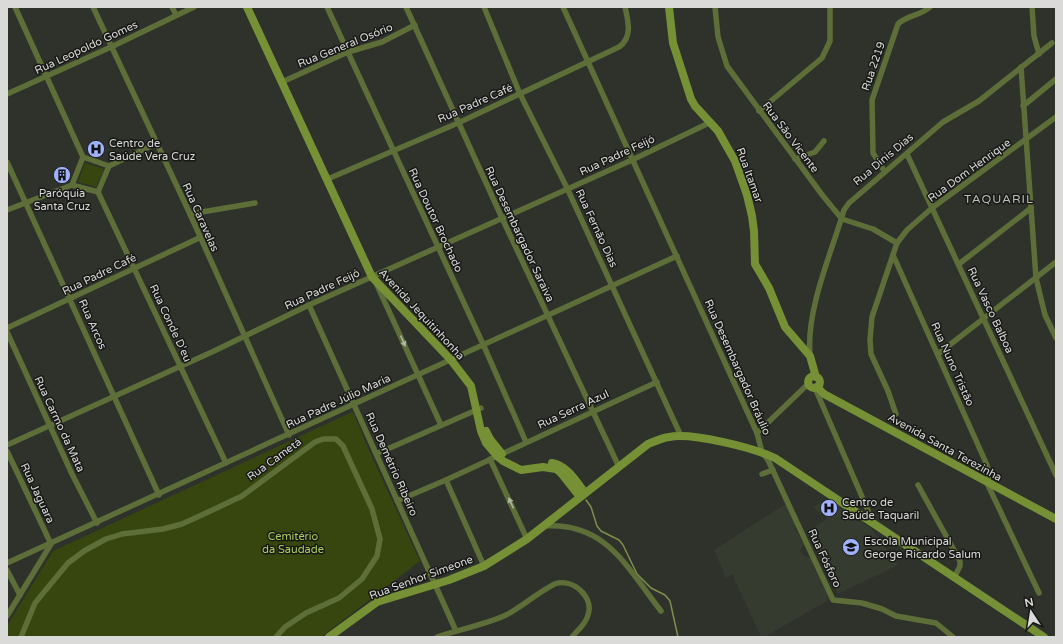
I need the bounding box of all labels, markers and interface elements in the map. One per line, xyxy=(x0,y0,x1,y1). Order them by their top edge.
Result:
street label: Rua Leopoldo Gomes xyxy=(33,18,140,77)
street label: Rua General Osório xyxy=(296,20,395,71)
street label: Rua 2219 xyxy=(859,40,888,92)
street label: Rua Padre Café xyxy=(436,81,515,126)
street label: Rua São Vicente xyxy=(760,99,821,175)
street label: Rua Dinis Dias xyxy=(851,130,916,188)
street label: Rua Padre Feijó xyxy=(577,132,657,179)
street label: Rua Dom Henrique xyxy=(925,136,1013,205)
place label: Centro de Saúde Vera Cruz xyxy=(109,137,196,163)
hospital icon: Centro de Saúde Vera Cruz xyxy=(86,139,106,159)
street label: Rua Itamar xyxy=(734,146,766,205)
street label: Rua Desembargador Saraiva xyxy=(482,164,557,304)
building icon: Paróquia Santa Cruz xyxy=(52,165,72,185)
street label: Rua Doutor Brochado xyxy=(406,166,466,275)
street label: Rua Caravelas xyxy=(180,181,222,254)
place label: Paróquia Santa Cruz xyxy=(34,187,91,213)
street label: Rua Fernão Dias xyxy=(573,187,620,269)
district label: TAQUARIL xyxy=(964,192,1034,206)
street label: Rua Padre Café xyxy=(60,251,138,298)
street label: Rua Vasco Balboa xyxy=(965,265,1016,355)
street label: Rua Padre Feijó xyxy=(282,266,362,313)
street label: Avenida Jequitinhonha xyxy=(376,266,467,362)
street label: Rua Conde D'eu xyxy=(147,282,194,364)
street label: Rua Arcos xyxy=(76,297,109,351)
street label: Rua Desembargador Bráulio xyxy=(702,297,774,437)
street label: Rua Nuno Tristão xyxy=(928,320,977,408)
one-way arrow xyxy=(400,335,406,346)
street label: Rua Padre Júlio Maria xyxy=(284,372,392,431)
street label: Rua Carmo da Mata xyxy=(32,374,87,474)
street label: Rua Serra Azul xyxy=(535,387,611,432)
street label: Rua Demétrio Ribeiro xyxy=(363,410,420,518)
street label: Avenida Santa Terezinha xyxy=(886,411,1004,484)
street label: Rua Cametá xyxy=(245,435,304,484)
street label: Rua Jaguara xyxy=(18,461,57,525)
place label: Centro de Saúde Taquaril xyxy=(842,496,919,522)
one-way arrow xyxy=(508,498,514,509)
hospital icon: Centro de Saúde Taquaril xyxy=(819,498,839,518)
street label: Rua Fósforo xyxy=(805,527,844,590)
park label: Cemitério da Saudade xyxy=(262,530,324,556)
place label: Escola Municipal George Ricardo Salum xyxy=(864,535,981,561)
school or university icon: Escola Municipal George Ricardo Salum xyxy=(841,537,861,557)
street label: Rua Senhor Simeone xyxy=(368,553,475,602)
north arrow xyxy=(1011,592,1051,632)
text: N xyxy=(1023,595,1035,610)

